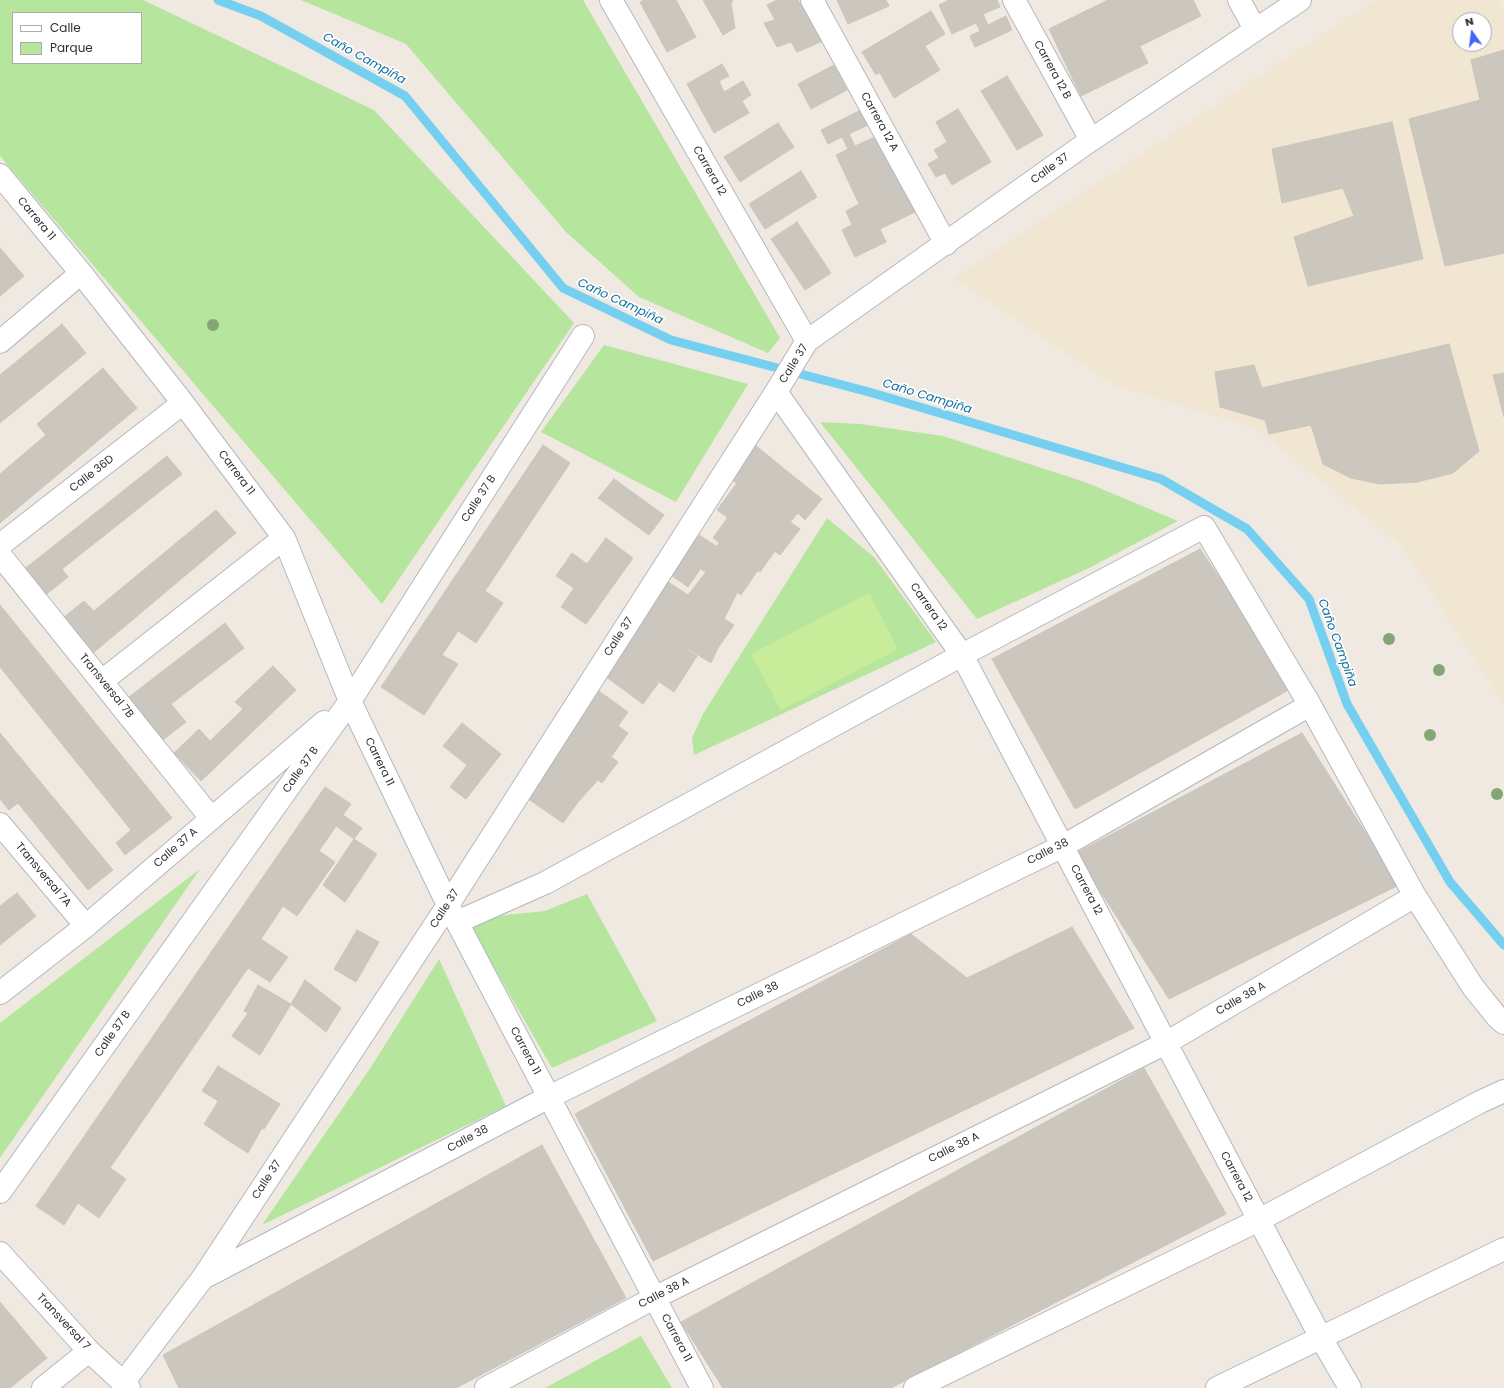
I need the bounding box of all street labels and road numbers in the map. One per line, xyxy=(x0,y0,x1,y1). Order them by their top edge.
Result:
street label: Carrera 12 B xyxy=(1030,38,1074,102)
street label: Carrera 12 A xyxy=(857,90,901,154)
street label: Carrera 12 xyxy=(689,144,729,198)
street label: Calle 37 xyxy=(1028,151,1072,187)
street label: Carrera 11 xyxy=(14,195,58,243)
street label: Calle 37 xyxy=(777,342,811,386)
street label: Carrera 11 xyxy=(215,448,257,498)
street label: Calle 36D xyxy=(67,453,117,495)
street label: Calle 37 B xyxy=(459,473,499,525)
street label: Carrera 12 xyxy=(907,581,949,633)
street label: Calle 37 xyxy=(602,615,636,659)
street label: Transversal 7B xyxy=(76,651,136,721)
street label: Carrera 11 xyxy=(362,736,396,788)
street label: Calle 37 B xyxy=(280,744,322,796)
street label: Calle 37 A xyxy=(151,825,201,871)
street label: Calle 38 xyxy=(1025,836,1071,868)
street label: Transversal 7A xyxy=(12,840,74,910)
street label: Carrera 12 xyxy=(1067,862,1105,918)
street label: Calle 37 xyxy=(428,887,462,931)
street label: Calle 38 xyxy=(735,979,781,1011)
street label: Calle 38 A xyxy=(1214,980,1268,1018)
street label: Calle 37 B xyxy=(92,1008,134,1060)
street label: Carrera 11 xyxy=(507,1025,543,1077)
street label: Calle 38 xyxy=(445,1123,491,1155)
street label: Calle 38 A xyxy=(926,1130,982,1166)
street label: Carrera 12 xyxy=(1217,1149,1255,1205)
street label: Calle 37 xyxy=(250,1158,284,1202)
street label: Calle 38 A xyxy=(637,1275,691,1311)
street label: Transversal 7 xyxy=(34,1291,92,1353)
street label: Carrera 11 xyxy=(658,1312,694,1364)

